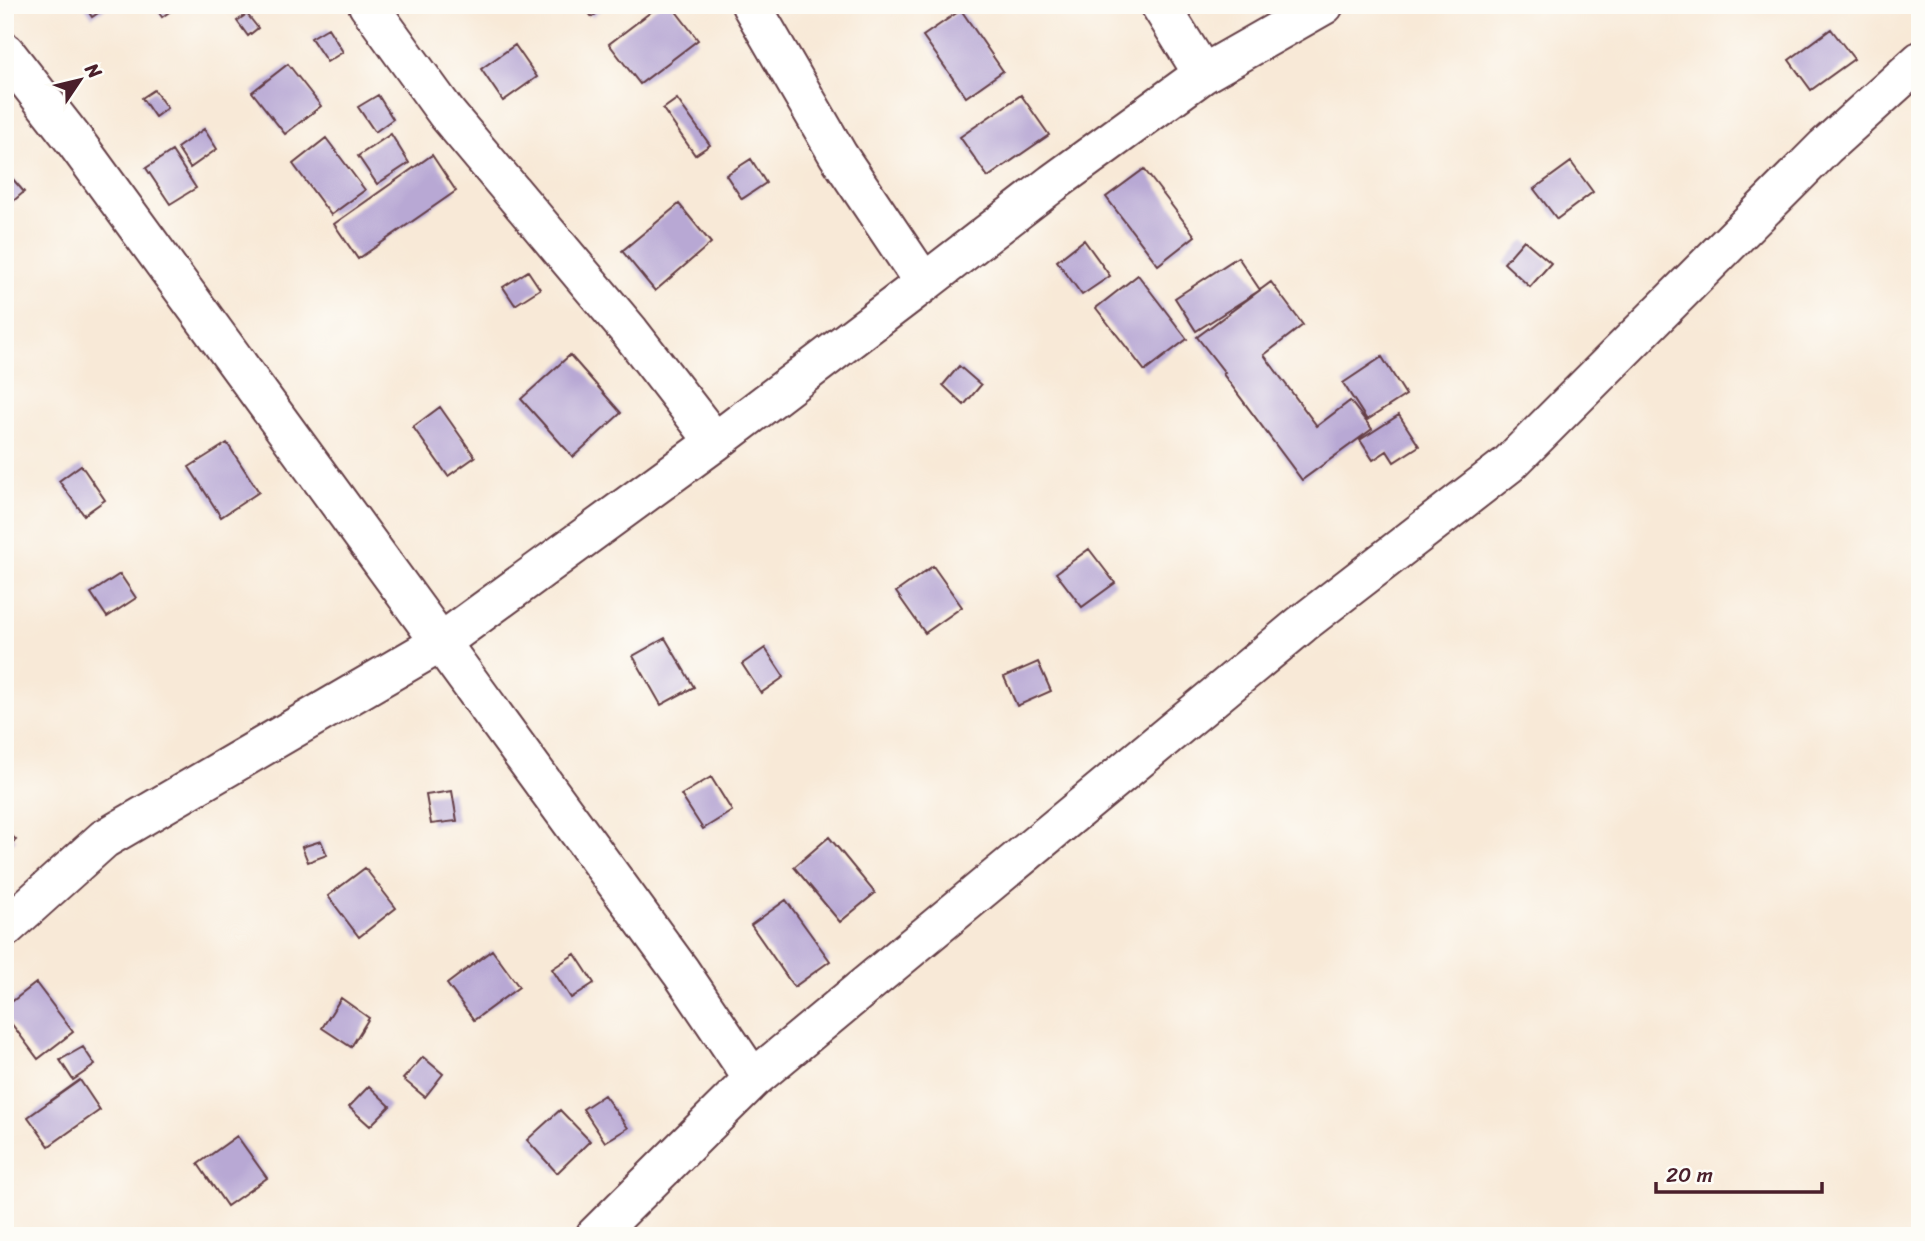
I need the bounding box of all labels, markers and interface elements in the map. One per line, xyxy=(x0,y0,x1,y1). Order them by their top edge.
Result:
north arrow xyxy=(46,46,116,116)
text: N xyxy=(76,55,111,86)
scale bar xyxy=(1656,1150,1822,1194)
text: 20 m xyxy=(1666,1156,1713,1194)

